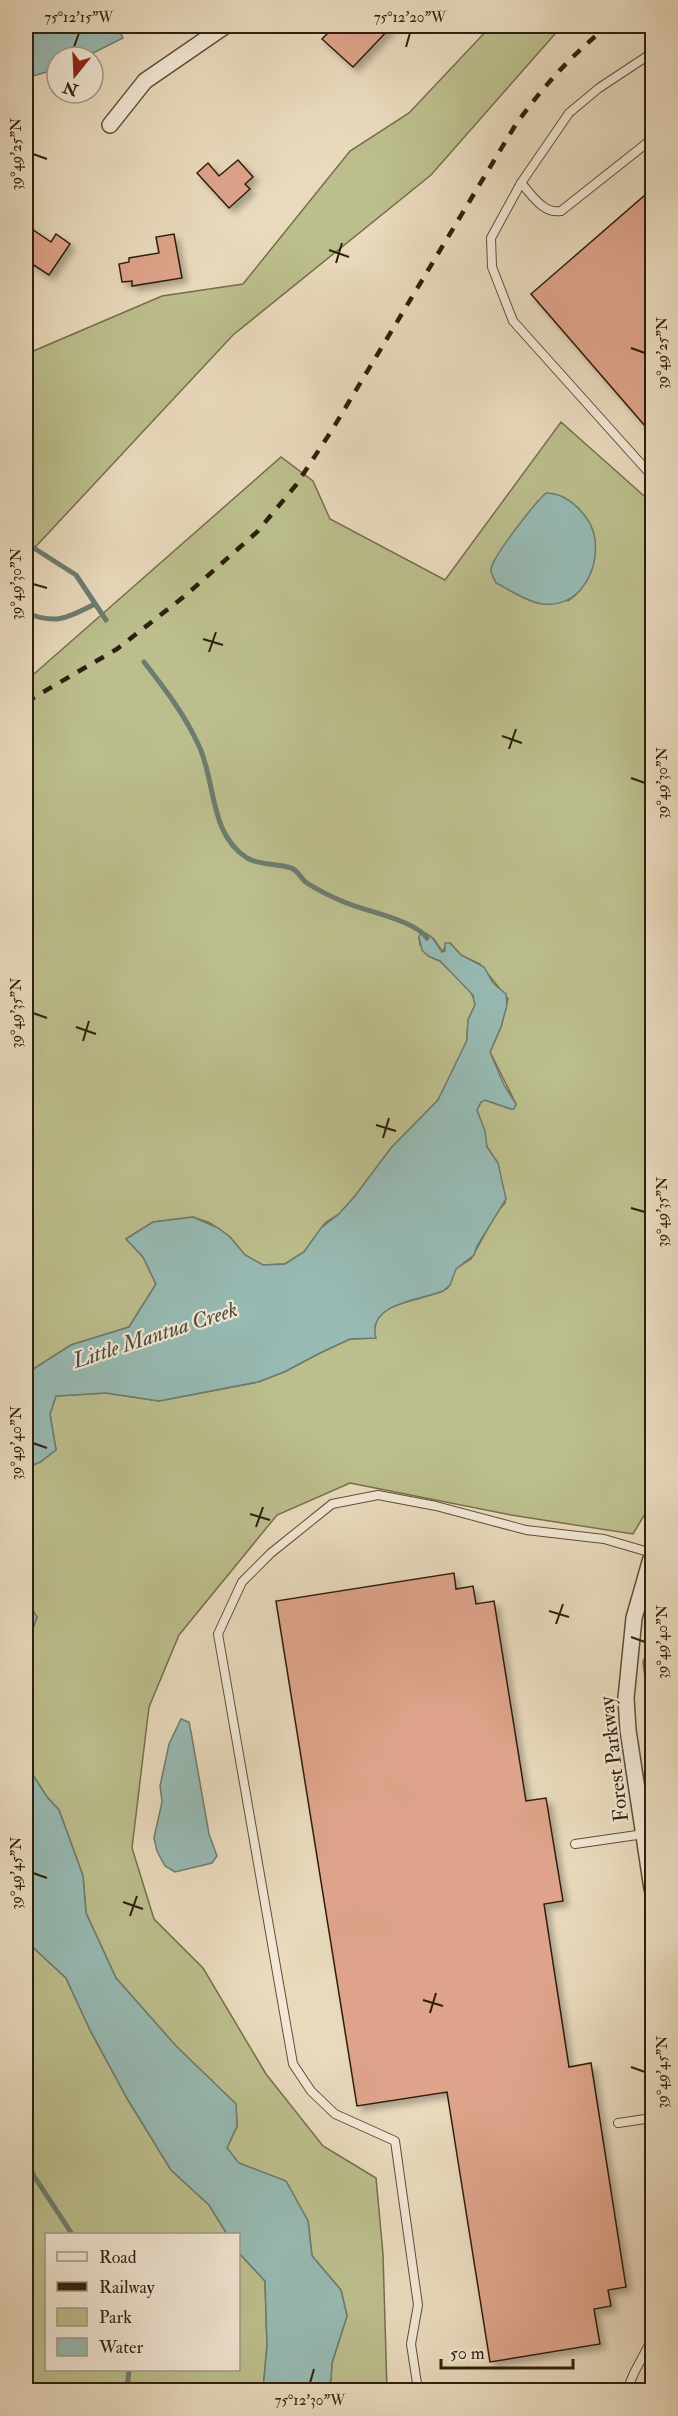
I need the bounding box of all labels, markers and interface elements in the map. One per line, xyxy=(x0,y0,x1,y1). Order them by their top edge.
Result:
text: 75°12'15"W xyxy=(44,8,114,27)
text: 75°12'20"W xyxy=(374,8,447,27)
north arrow xyxy=(45,45,105,105)
text: N xyxy=(60,76,82,100)
text: 39°49'25"N xyxy=(7,117,26,190)
text: 39°49'25"N xyxy=(653,316,672,389)
text: 39°49'30"N xyxy=(7,548,26,620)
text: 39°49'30"N xyxy=(653,747,672,819)
text: 39°49'35"N xyxy=(7,977,26,1048)
text: 39°49'35"N xyxy=(653,1176,672,1247)
water label: Little Mantua Creek xyxy=(68,1295,241,1375)
text: 39°49'40"N xyxy=(7,1405,26,1480)
text: 39°49'40"N xyxy=(653,1604,672,1679)
street label: Forest Parkway xyxy=(593,1694,635,1823)
text: 39°49'45"N xyxy=(7,1836,26,1910)
text: 39°49'45"N xyxy=(653,2035,672,2109)
legend xyxy=(45,2233,240,2371)
text: Road xyxy=(99,2246,137,2269)
text: Railway xyxy=(99,2276,156,2299)
text: Park xyxy=(99,2306,132,2329)
scale bar xyxy=(441,2332,573,2370)
text: Water xyxy=(98,2336,143,2359)
text: 50 m xyxy=(450,2342,485,2365)
text: 75°12'30"W xyxy=(275,2391,346,2410)

